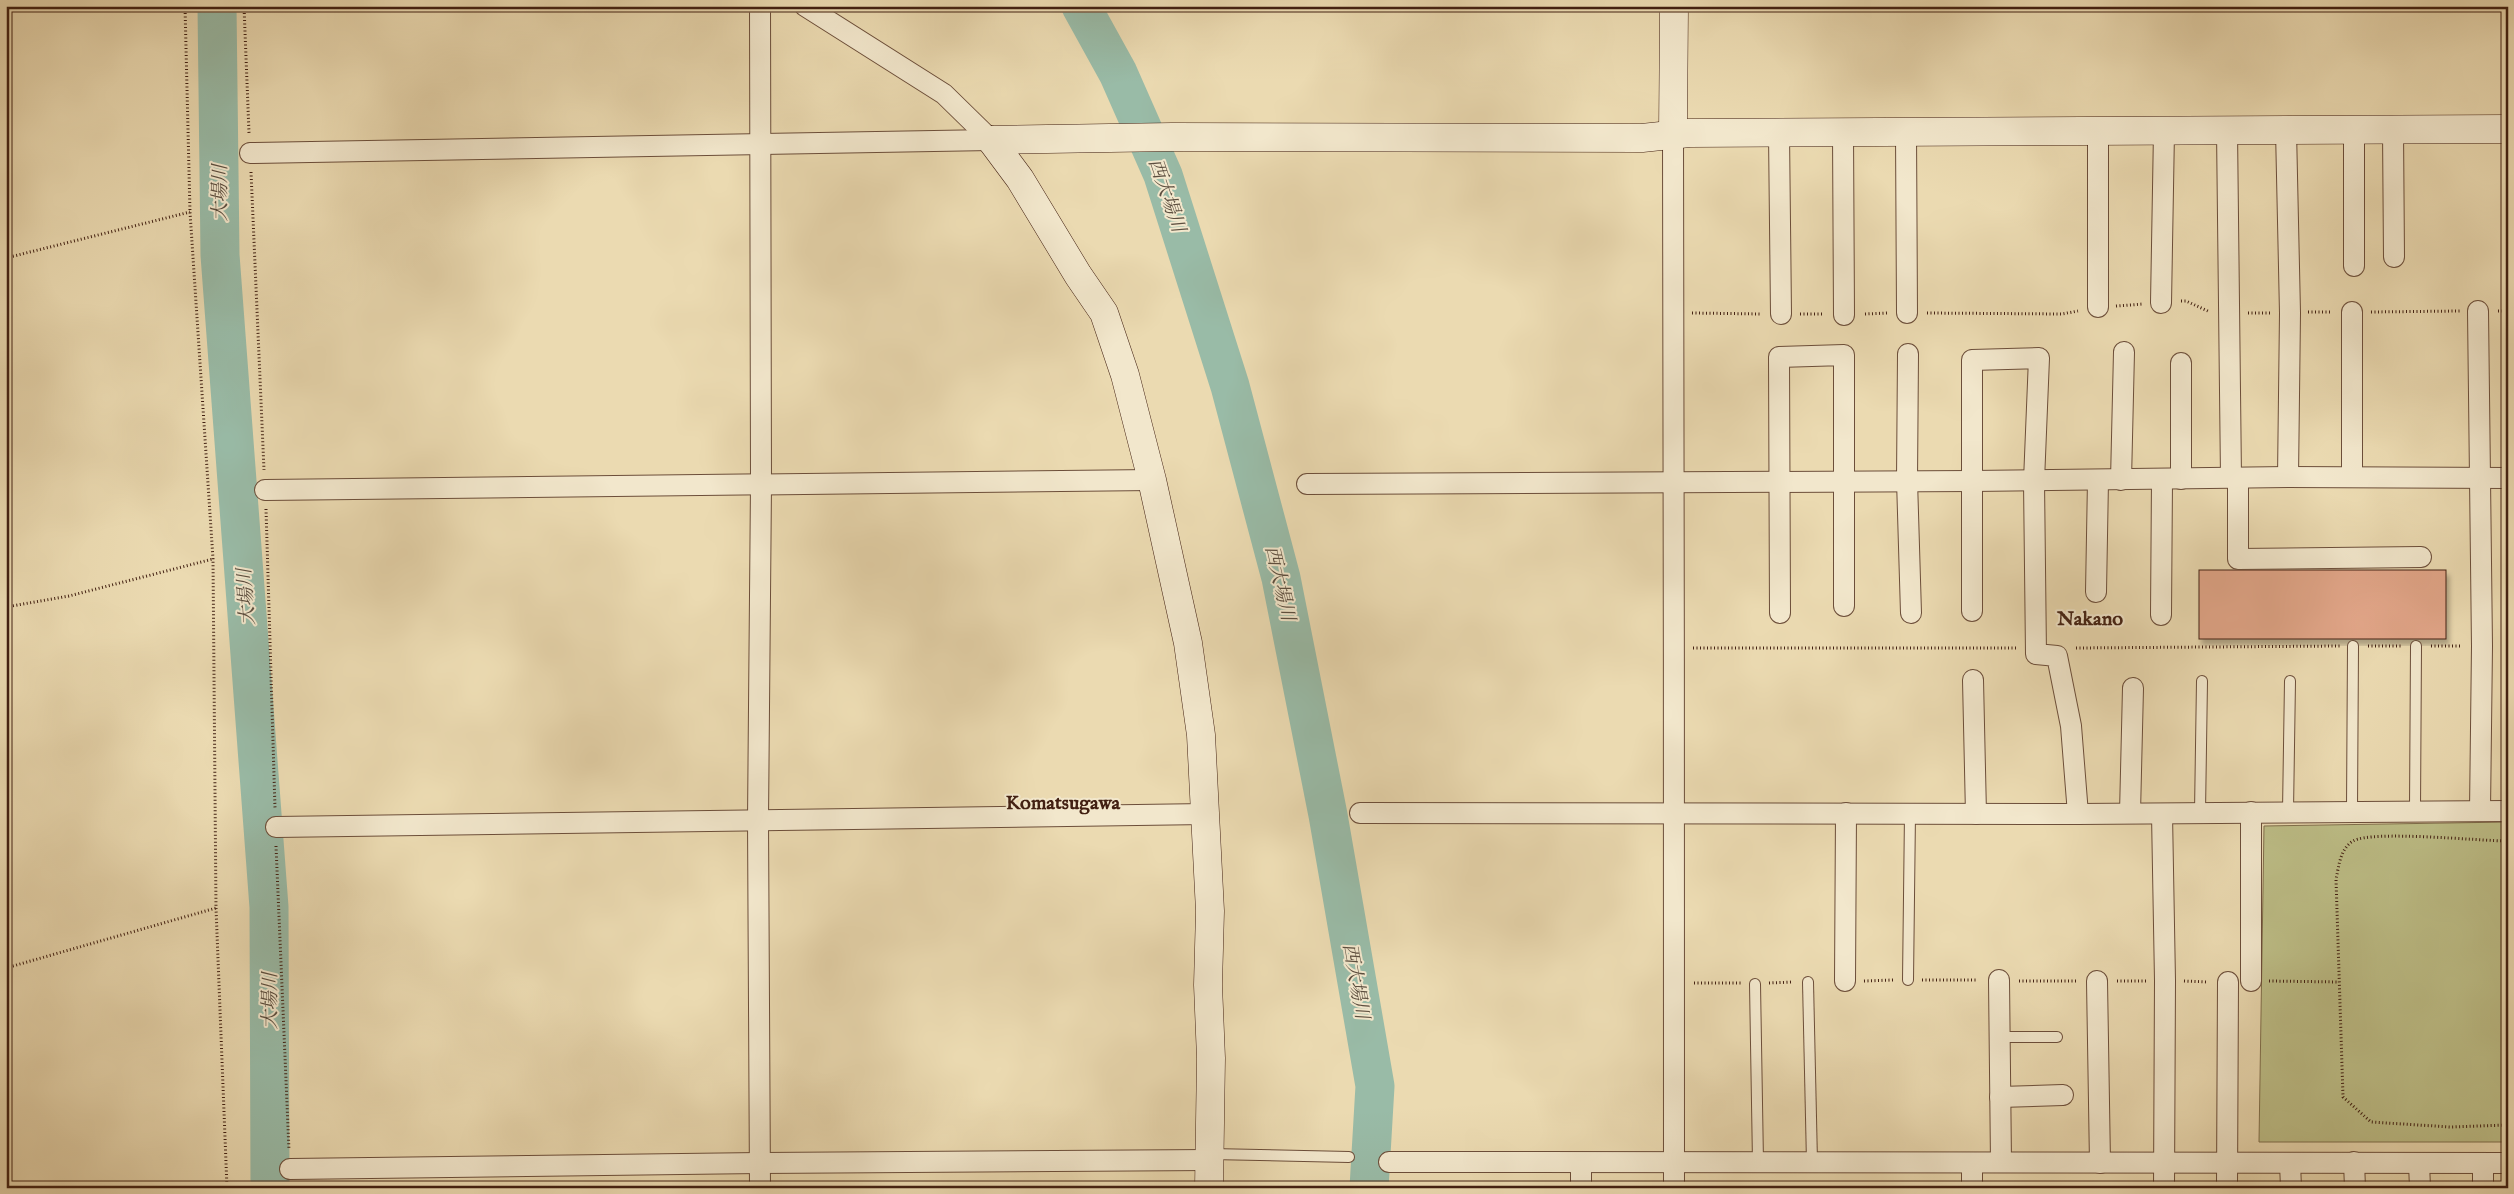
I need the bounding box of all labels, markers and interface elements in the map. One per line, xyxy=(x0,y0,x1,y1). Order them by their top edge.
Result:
water label: 西大場川 xyxy=(1142,156,1190,237)
water label: 大場川 xyxy=(209,163,233,222)
water label: 西大場川 xyxy=(1259,544,1300,625)
water label: 大場川 xyxy=(233,566,261,626)
district label: Nakano xyxy=(2056,607,2123,632)
district label: Komatsugawa xyxy=(1006,791,1121,816)
water label: 西大場川 xyxy=(1337,942,1374,1023)
water label: 大場川 xyxy=(259,971,283,1030)

